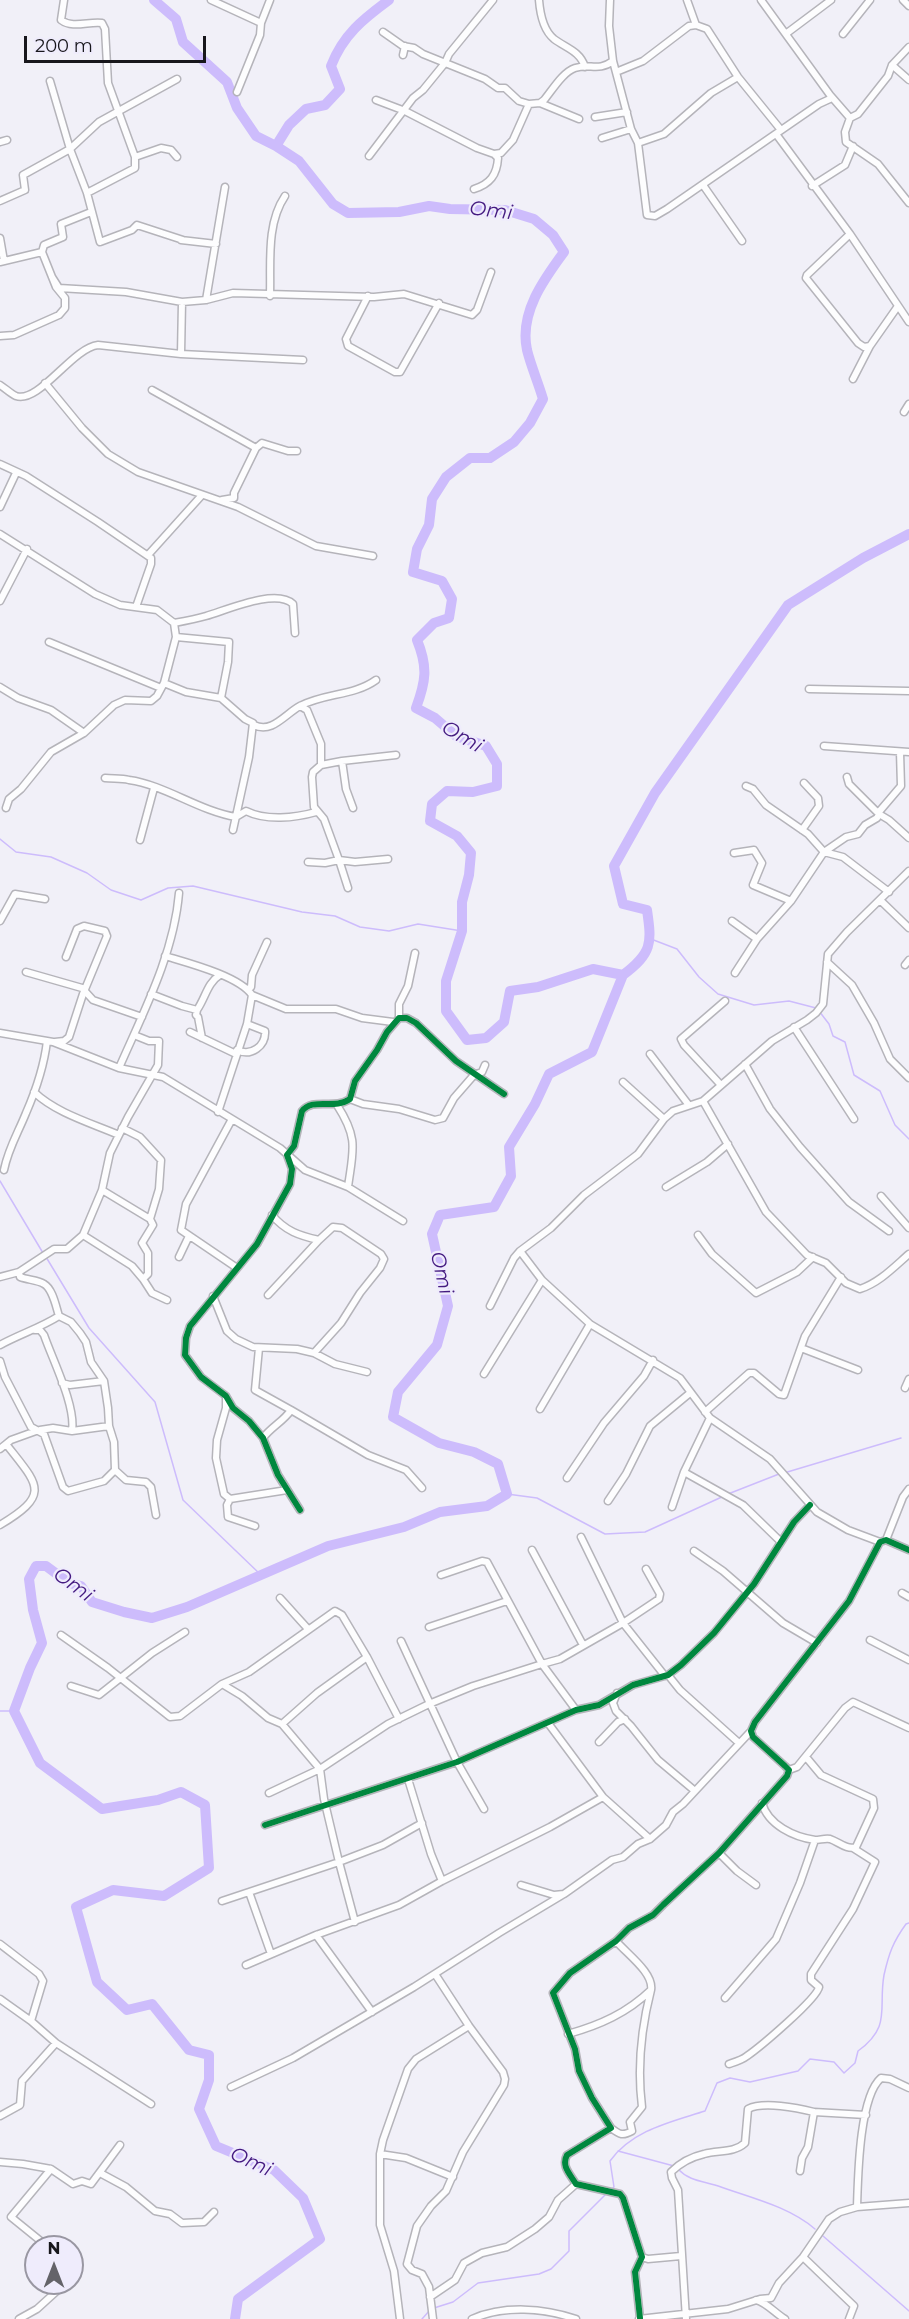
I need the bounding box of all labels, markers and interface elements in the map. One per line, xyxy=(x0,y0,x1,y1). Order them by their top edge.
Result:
scale bar xyxy=(27,24,208,62)
text: 200 m xyxy=(35,35,93,57)
water label: Omi xyxy=(468,196,514,226)
water label: Omi xyxy=(437,716,487,758)
water label: Omi xyxy=(424,1249,458,1297)
water label: Omi xyxy=(48,1563,98,1607)
water label: Omi xyxy=(226,2142,276,2182)
north arrow xyxy=(24,2235,84,2295)
text: N xyxy=(48,2239,60,2258)

